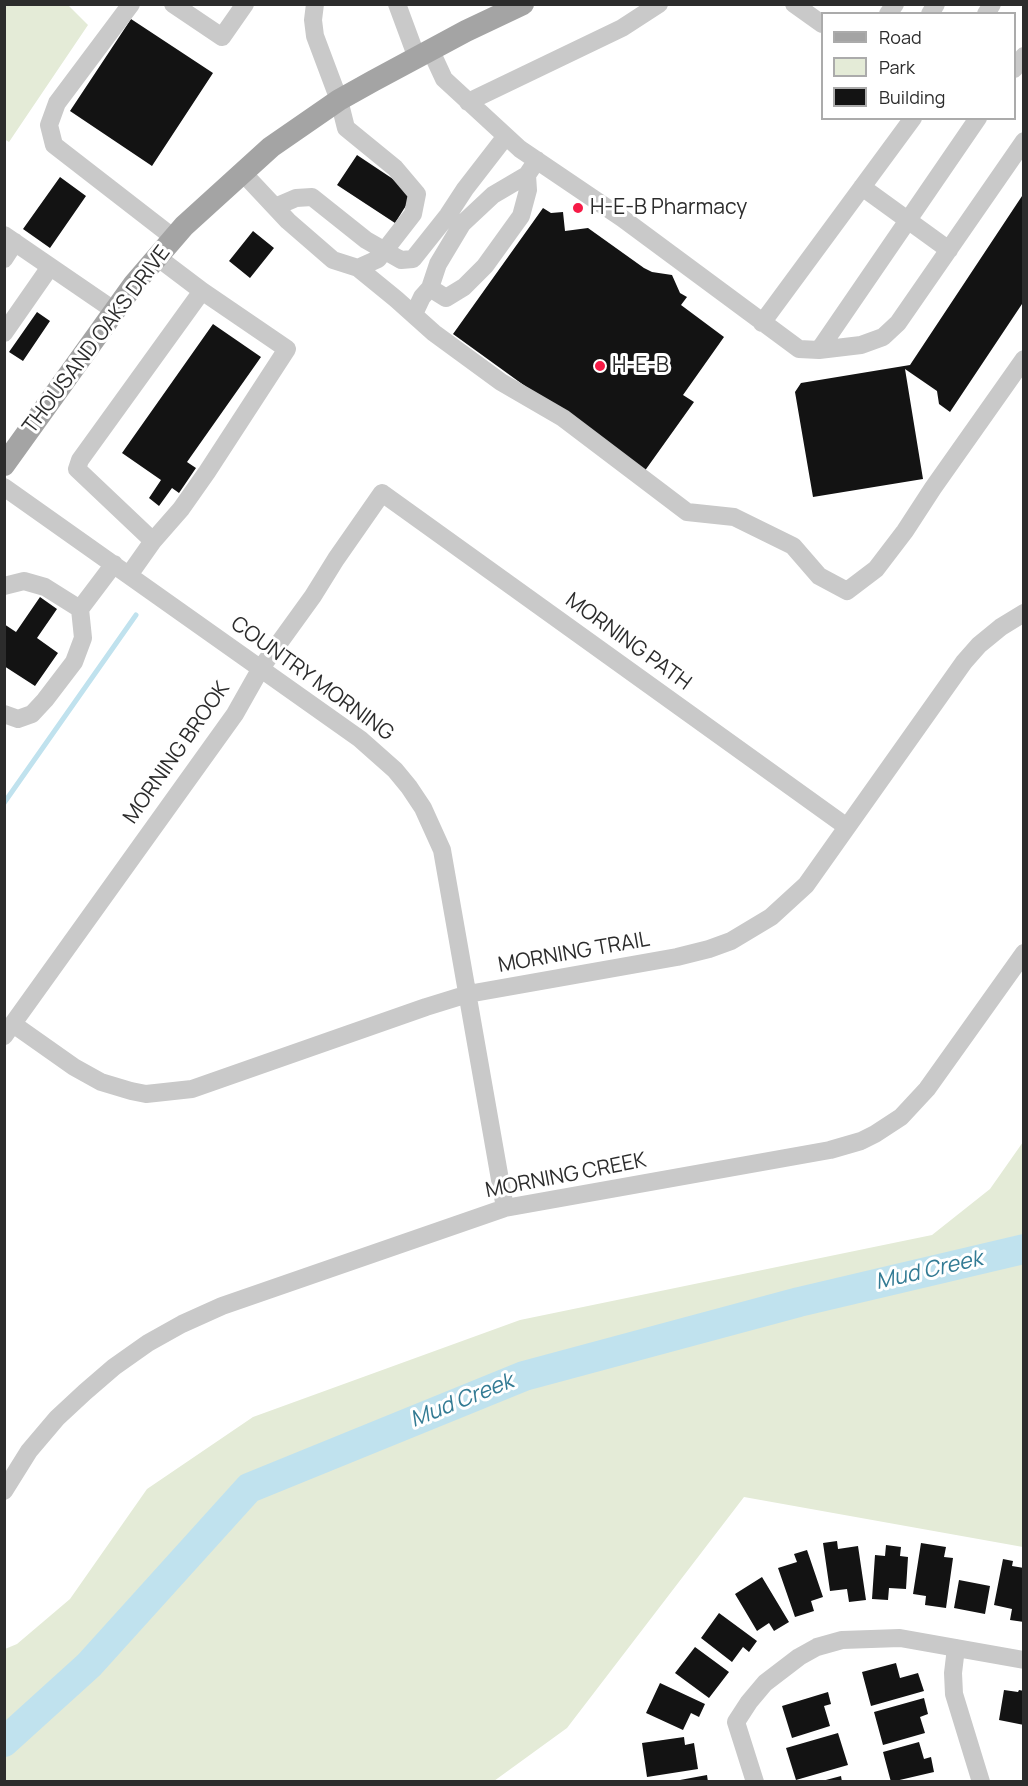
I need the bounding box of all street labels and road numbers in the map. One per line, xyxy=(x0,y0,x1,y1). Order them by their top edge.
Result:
street label: THOUSAND OAKS DRIVE xyxy=(18,241,176,439)
street label: MORNING PATH xyxy=(560,588,696,696)
street label: COUNTRY MORNING xyxy=(226,611,398,747)
street label: MORNING BROOK xyxy=(119,677,235,829)
street label: MORNING TRAIL xyxy=(496,927,652,979)
street label: MORNING CREEK xyxy=(483,1148,649,1204)

